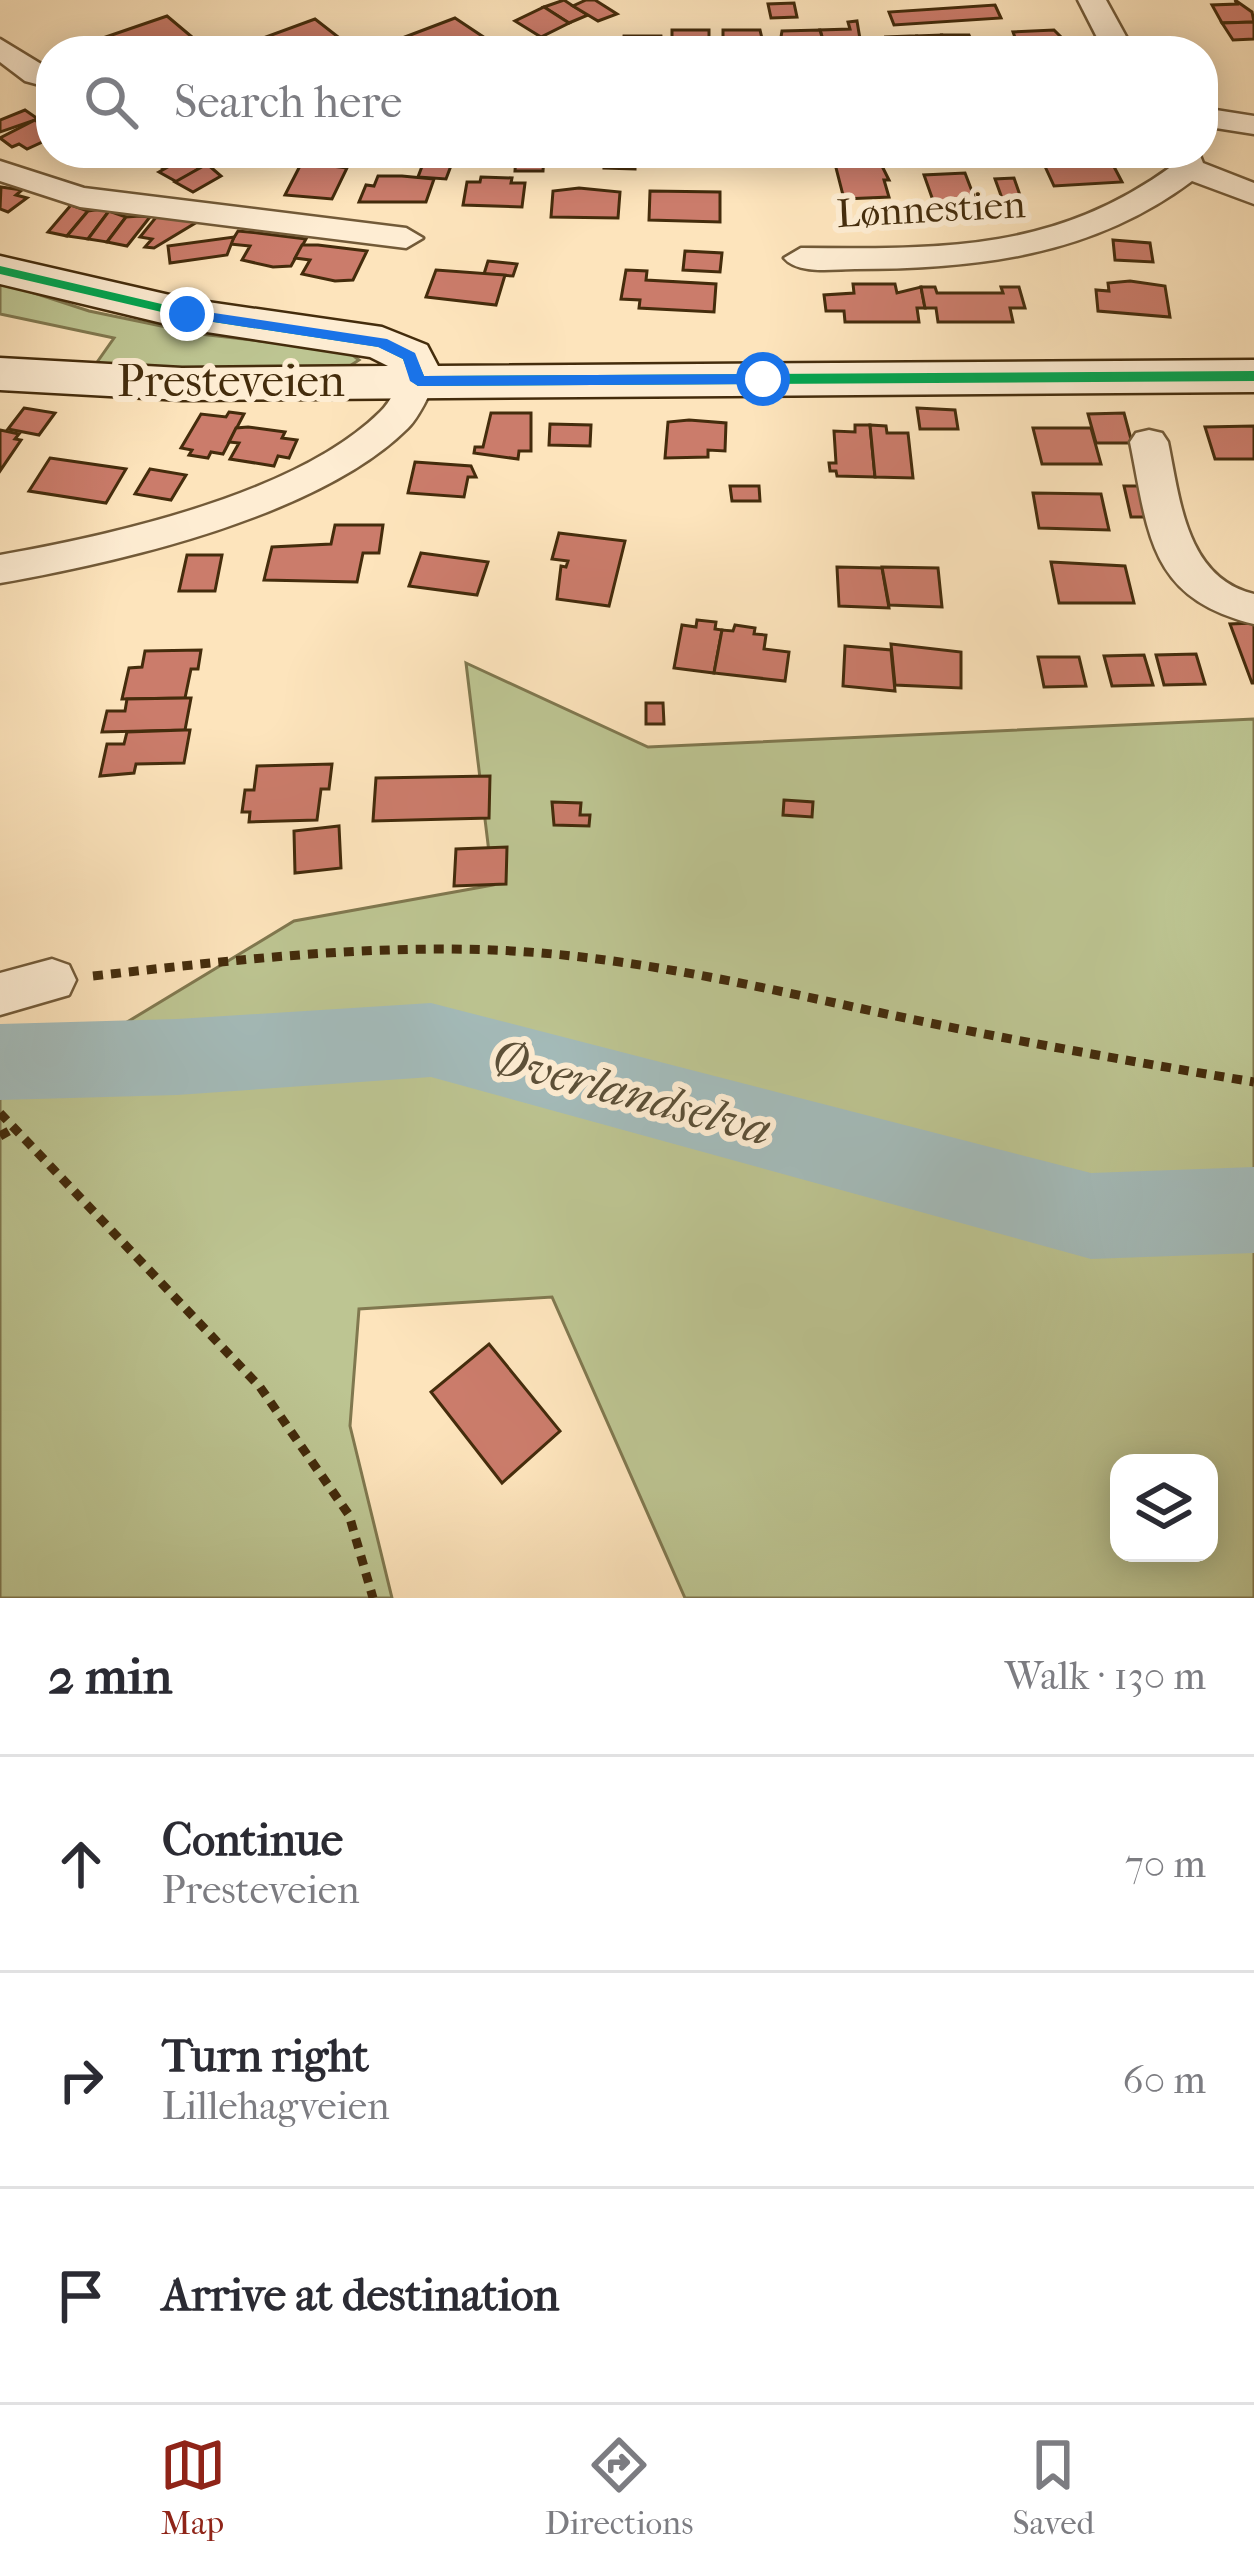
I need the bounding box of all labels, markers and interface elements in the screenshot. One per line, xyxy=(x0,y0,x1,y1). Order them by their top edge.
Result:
search box xyxy=(36,36,1218,168)
icon: search xyxy=(78,69,144,135)
text: Search here xyxy=(174,76,402,129)
street label: Lønnestien xyxy=(835,181,1027,237)
route end xyxy=(160,287,214,341)
route start xyxy=(736,352,790,406)
street label: Presteveien xyxy=(117,355,345,408)
water label: Øverlandselva xyxy=(485,1029,777,1157)
map controls xyxy=(1110,1454,1218,1562)
button: layers xyxy=(1110,1454,1218,1562)
text: 2 min xyxy=(48,1646,172,1706)
text: Walk · 130 m xyxy=(1005,1653,1206,1699)
text: Continue xyxy=(162,1814,343,1867)
icon: ahead xyxy=(48,1831,114,1897)
text: 70 m xyxy=(1125,1841,1206,1887)
text: Presteveien xyxy=(162,1867,360,1913)
text: Turn right xyxy=(162,2030,369,2083)
icon: right xyxy=(48,2047,114,2113)
text: 60 m xyxy=(1123,2057,1206,2103)
text: Lillehagveien xyxy=(162,2083,390,2129)
icon: arrive xyxy=(48,2263,114,2329)
text: Arrive at destination xyxy=(162,2269,559,2322)
tab: Map xyxy=(160,2432,226,2543)
tab: Directions xyxy=(545,2432,693,2543)
tab: Saved xyxy=(1013,2432,1094,2543)

